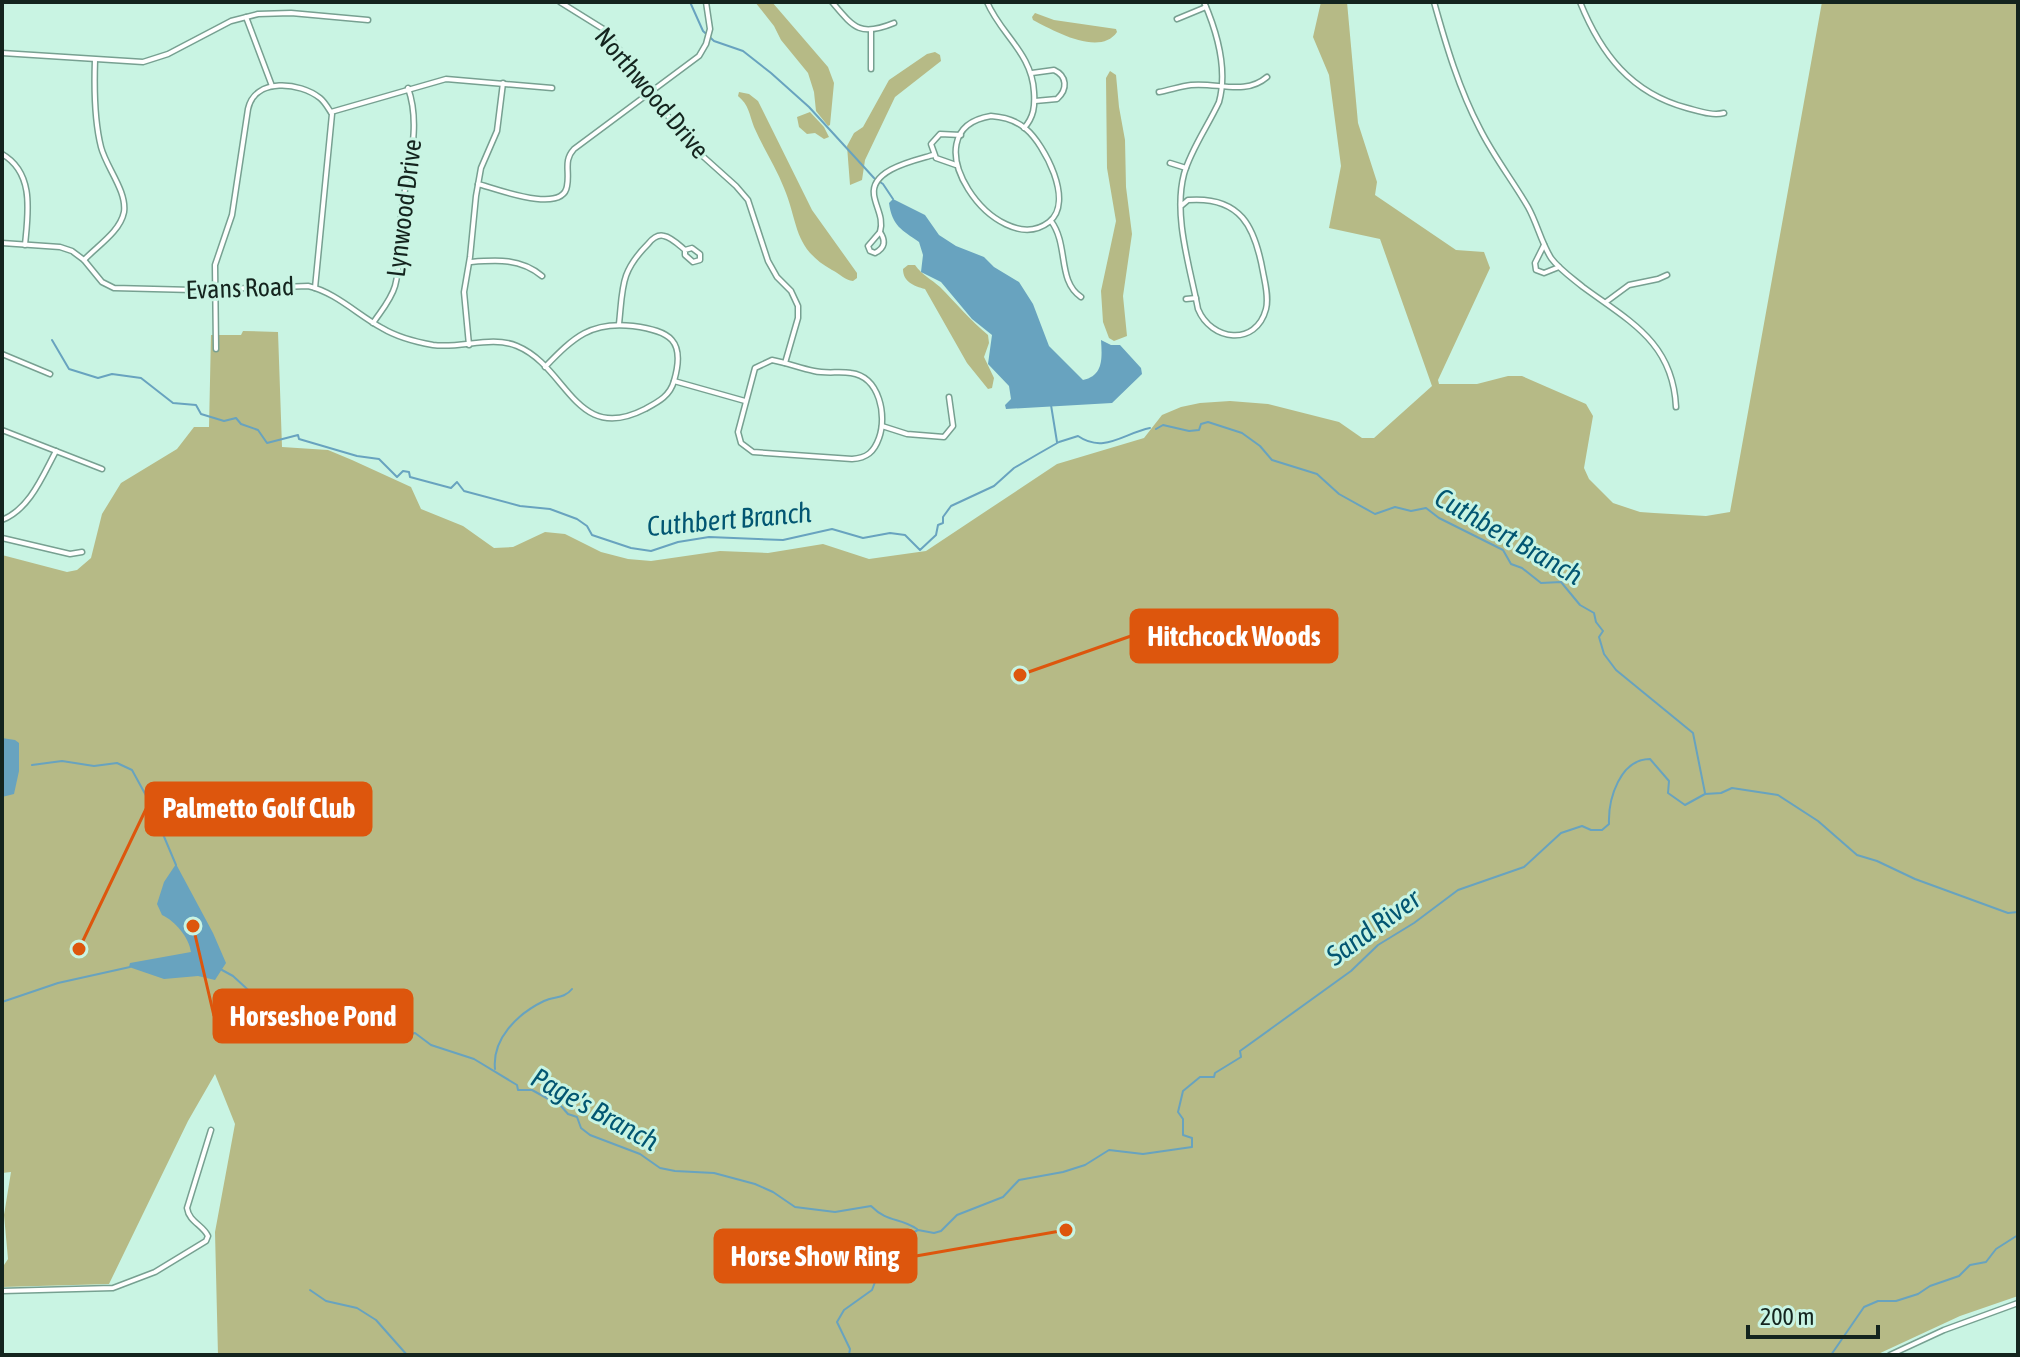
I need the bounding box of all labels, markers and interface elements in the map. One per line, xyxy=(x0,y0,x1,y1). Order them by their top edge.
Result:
street label: Northwood Drive xyxy=(589,22,715,164)
street label: Lynwood Drive xyxy=(381,137,427,279)
street label: Evans Road xyxy=(185,271,295,305)
water label: Cuthbert Branch xyxy=(1430,481,1589,591)
water label: Cuthbert Branch xyxy=(645,496,813,542)
callout: Hitchcock Woods xyxy=(1131,610,1337,662)
text: Hitchcock Woods xyxy=(1147,620,1321,652)
callout: Palmetto Golf Club xyxy=(146,783,371,835)
text: Palmetto Golf Club xyxy=(162,792,356,824)
water label: Sand River xyxy=(1319,881,1428,972)
callout: Horseshoe Pond xyxy=(214,990,412,1042)
text: Horseshoe Pond xyxy=(230,1000,396,1032)
water label: Page's Branch xyxy=(526,1061,665,1157)
callout: Horse Show Ring xyxy=(715,1230,916,1282)
text: Horse Show Ring xyxy=(731,1240,900,1272)
scale bar xyxy=(1748,1289,1878,1339)
text: 200 m xyxy=(1760,1303,1814,1330)

